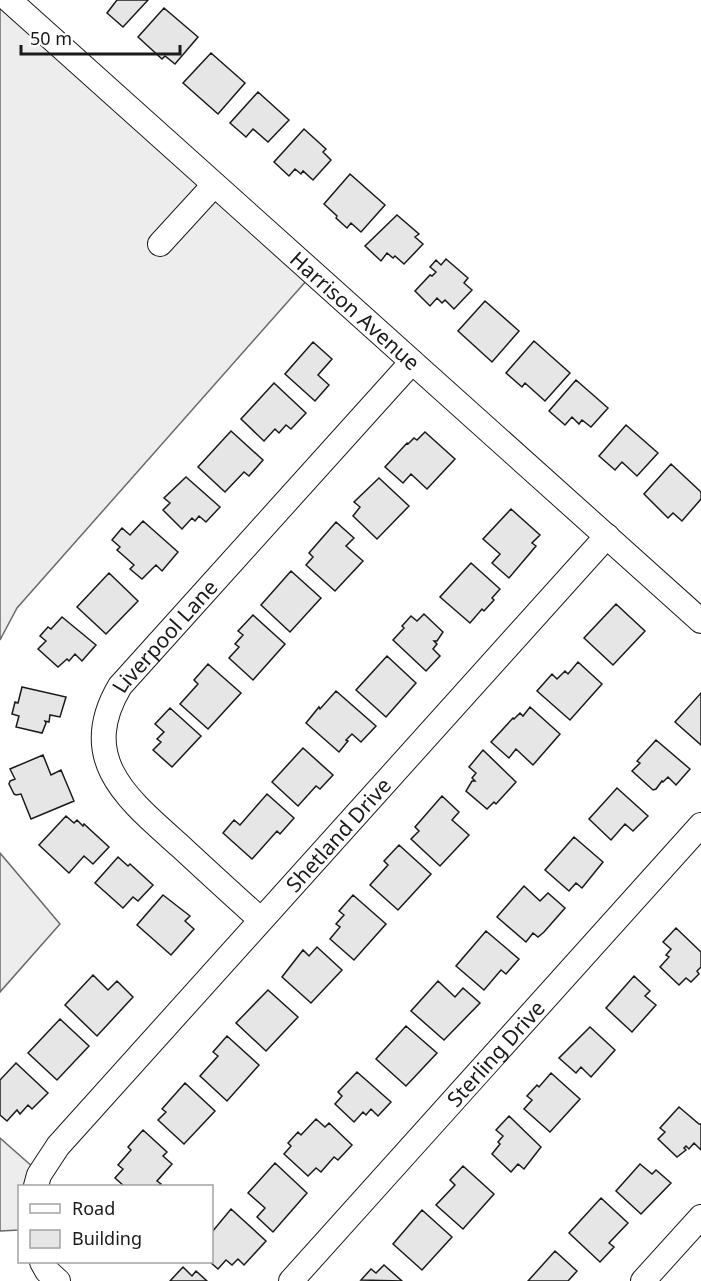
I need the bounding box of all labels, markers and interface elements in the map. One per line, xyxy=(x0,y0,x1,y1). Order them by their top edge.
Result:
scale bar xyxy=(21,18,180,56)
text: 50 m xyxy=(30,26,72,50)
street label: Harrison Avenue xyxy=(284,245,426,376)
street label: Liverpool Lane xyxy=(105,573,223,698)
street label: Shetland Drive xyxy=(279,772,397,898)
street label: Sterling Drive xyxy=(440,994,551,1113)
legend xyxy=(18,1185,213,1263)
text: Road xyxy=(72,1196,115,1220)
text: Building xyxy=(72,1226,142,1250)

